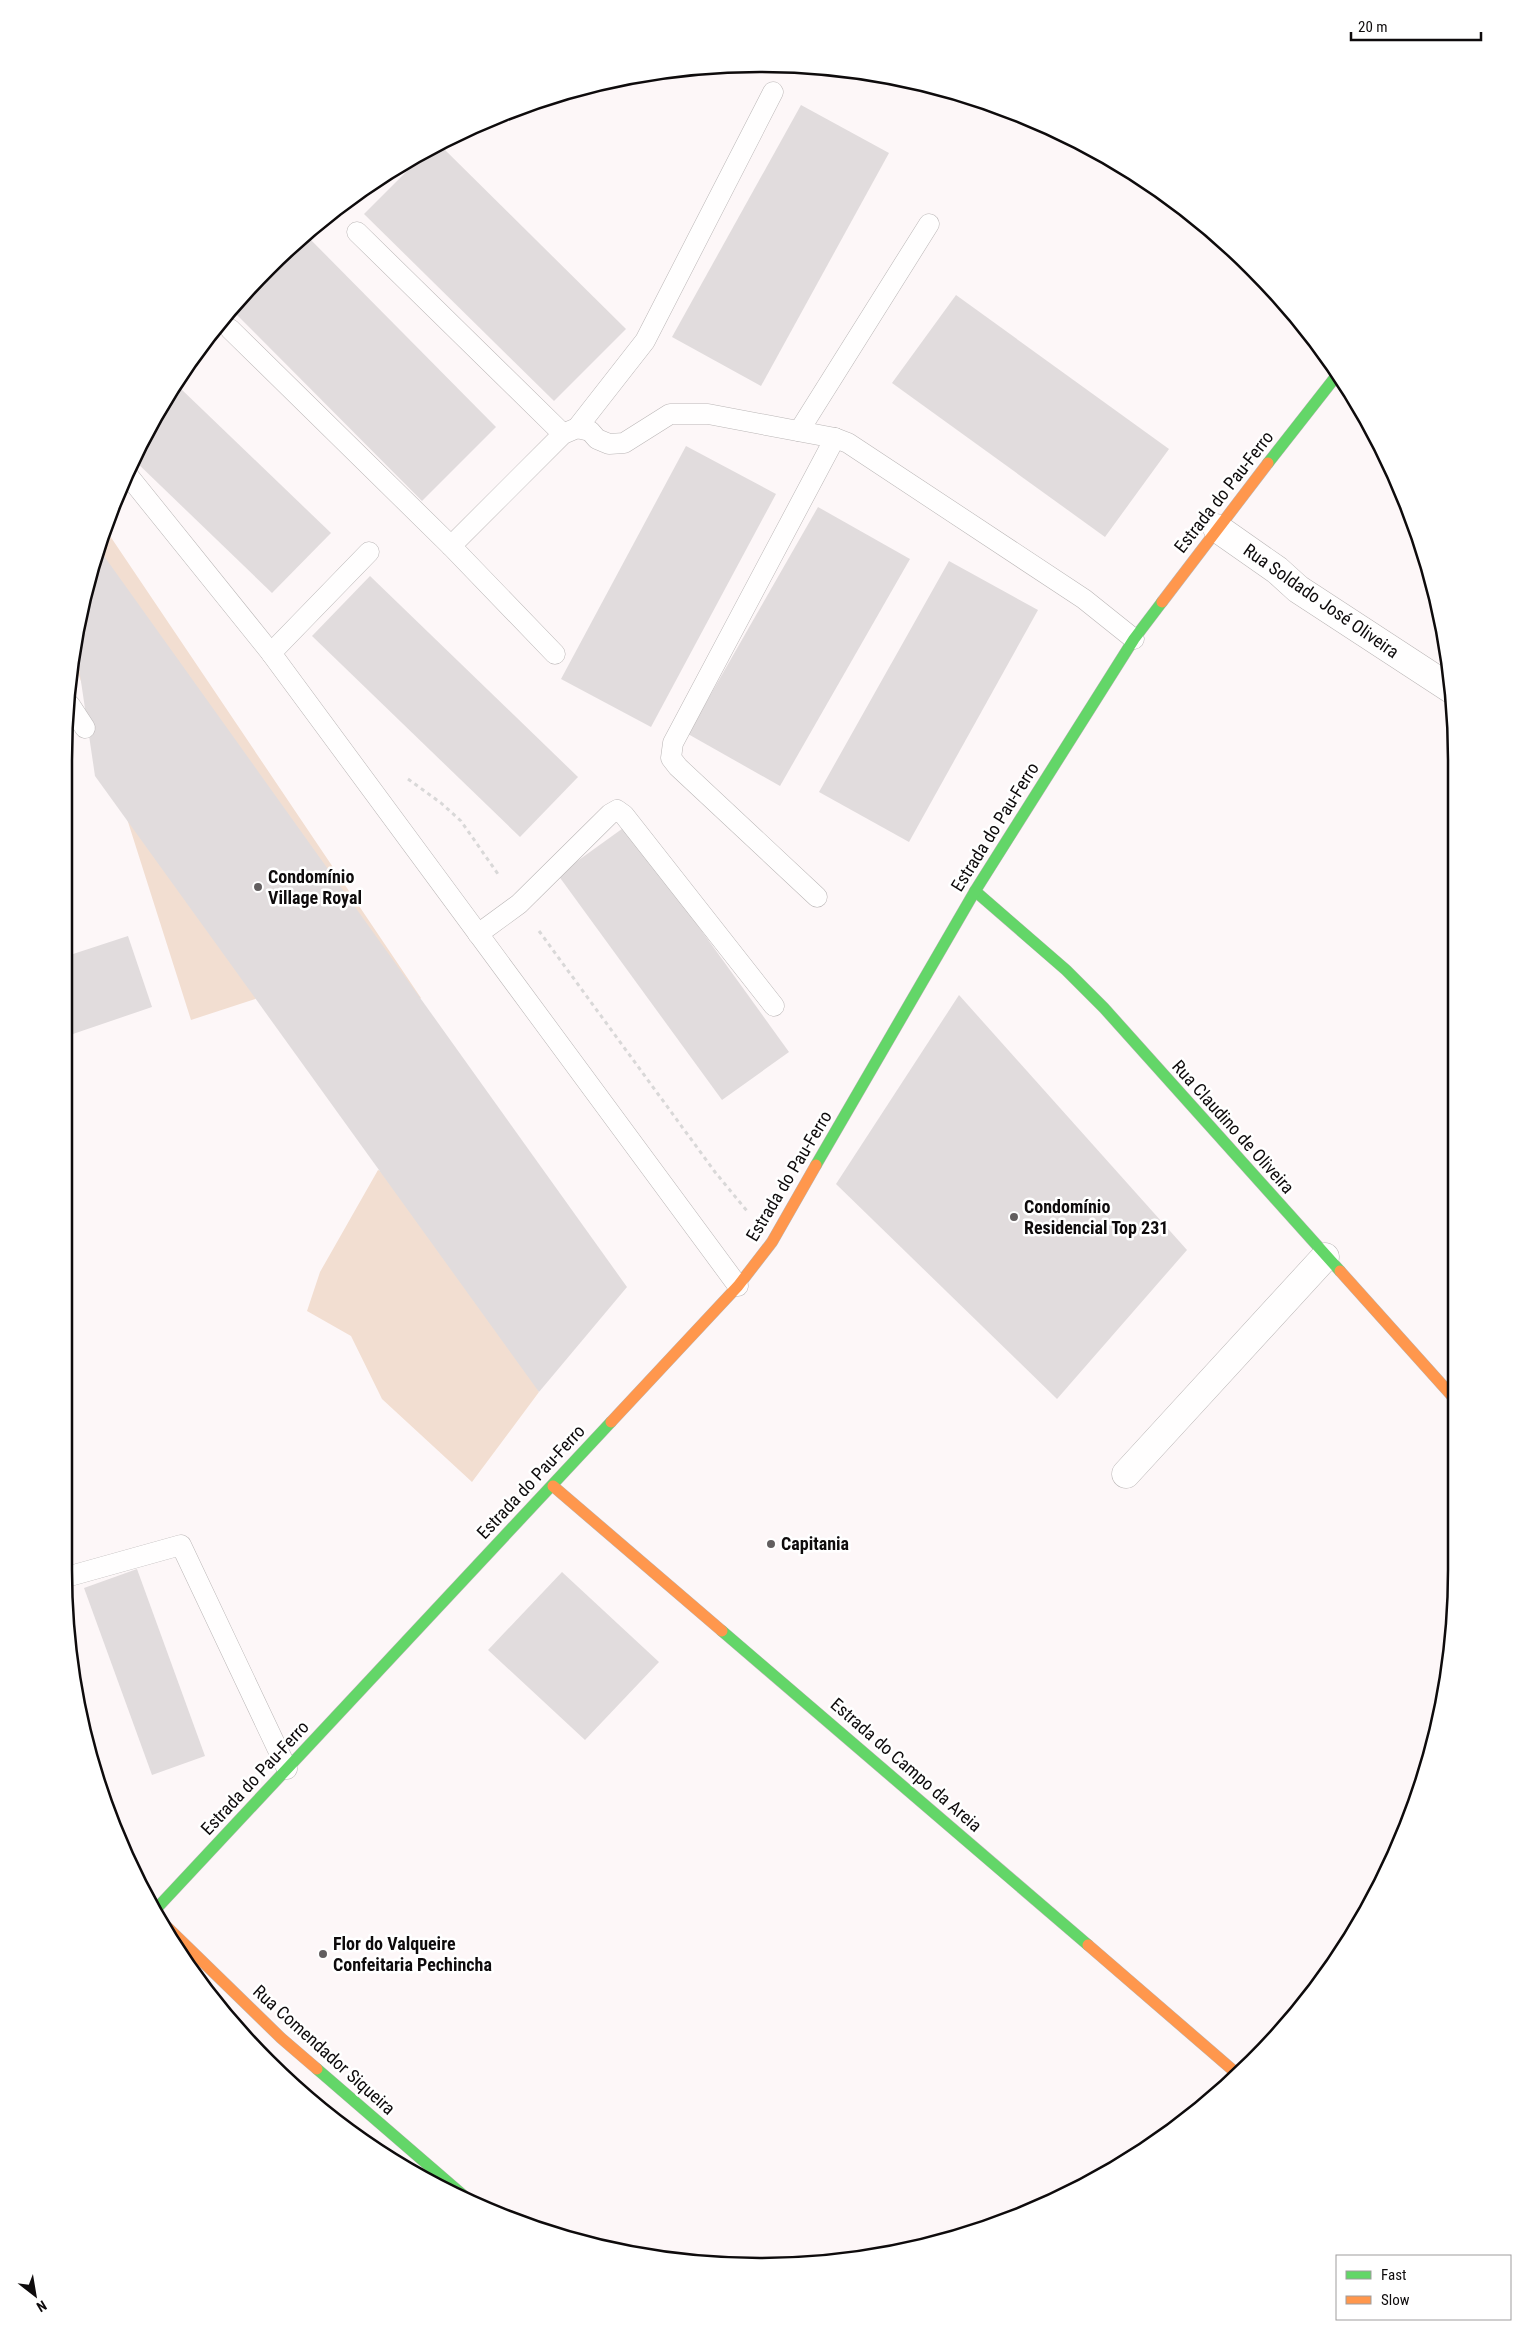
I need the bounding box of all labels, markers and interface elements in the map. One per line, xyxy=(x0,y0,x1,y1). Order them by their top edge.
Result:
scale bar xyxy=(1351,10,1481,42)
text: 20 m xyxy=(1358,18,1388,36)
street label: Estrada do Pau-Ferro xyxy=(1170,427,1278,557)
street label: Rua Soldado José Oliveira xyxy=(1240,539,1403,662)
street label: Estrada do Pau-Ferro xyxy=(946,758,1043,895)
place label: Condomínio Village Royal xyxy=(268,866,362,908)
marker: Condomínio Village Royal xyxy=(252,881,264,893)
street label: Rua Claudino de Oliveira xyxy=(1168,1056,1299,1198)
street label: Estrada do Pau-Ferro xyxy=(741,1107,836,1245)
place label: Condomínio Residencial Top 231 xyxy=(1024,1196,1168,1238)
marker: Condomínio Residencial Top 231 xyxy=(1008,1211,1020,1223)
street label: Estrada do Pau-Ferro xyxy=(472,1420,589,1543)
place label: Capitania xyxy=(781,1533,849,1554)
marker: Capitania xyxy=(765,1538,777,1550)
street label: Estrada do Campo da Areia xyxy=(827,1693,986,1836)
street label: Estrada do Pau-Ferro xyxy=(196,1716,313,1839)
place label: Flor do Valqueire Confeitaria Pechincha xyxy=(333,1933,492,1975)
marker: Flor do Valqueire Confeitaria Pechincha xyxy=(317,1948,329,1960)
street label: Rua Comendador Siqueira xyxy=(249,1980,400,2119)
legend xyxy=(1336,2255,1511,2320)
text: Fast xyxy=(1381,2266,1406,2284)
north arrow xyxy=(10,2270,60,2320)
text: Slow xyxy=(1381,2291,1410,2309)
text: N xyxy=(34,2297,49,2315)

